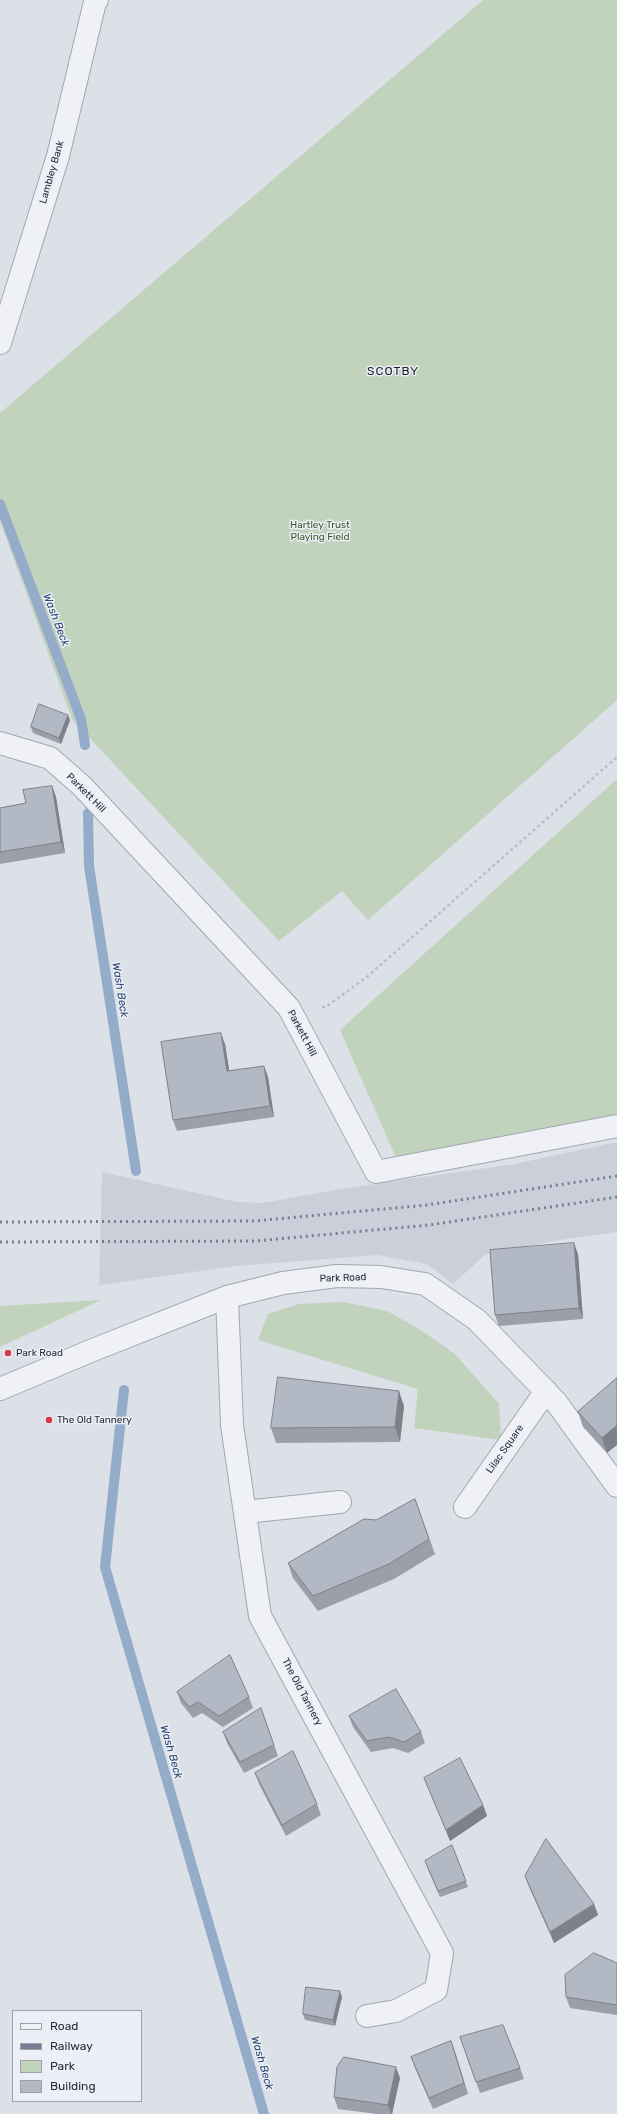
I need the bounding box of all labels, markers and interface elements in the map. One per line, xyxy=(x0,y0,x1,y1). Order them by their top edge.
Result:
street label: Lambley Bank xyxy=(37,139,67,205)
district label: SCOTBY xyxy=(367,365,419,379)
park label: Hartley Trust Playing Field xyxy=(290,519,350,542)
water label: Wash Beck xyxy=(40,592,72,648)
street label: Parkett Hill xyxy=(64,771,108,815)
water label: Wash Beck xyxy=(109,962,131,1018)
street label: Parkett Hill xyxy=(285,1008,319,1058)
street label: Park Road xyxy=(319,1271,367,1285)
place label: Park Road xyxy=(16,1347,63,1359)
marker: Park Road xyxy=(3,1348,13,1358)
place label: The Old Tannery xyxy=(57,1414,132,1426)
marker: The Old Tannery xyxy=(44,1415,54,1425)
street label: Lilac Square xyxy=(484,1422,526,1476)
street label: The Old Tannery xyxy=(279,1656,325,1728)
water label: Wash Beck xyxy=(157,1724,185,1780)
legend xyxy=(12,2010,142,2102)
text: Road xyxy=(50,2019,78,2033)
water label: Wash Beck xyxy=(248,2035,276,2091)
text: Railway xyxy=(50,2039,93,2053)
text: Park xyxy=(50,2059,75,2073)
text: Building xyxy=(50,2079,96,2093)

